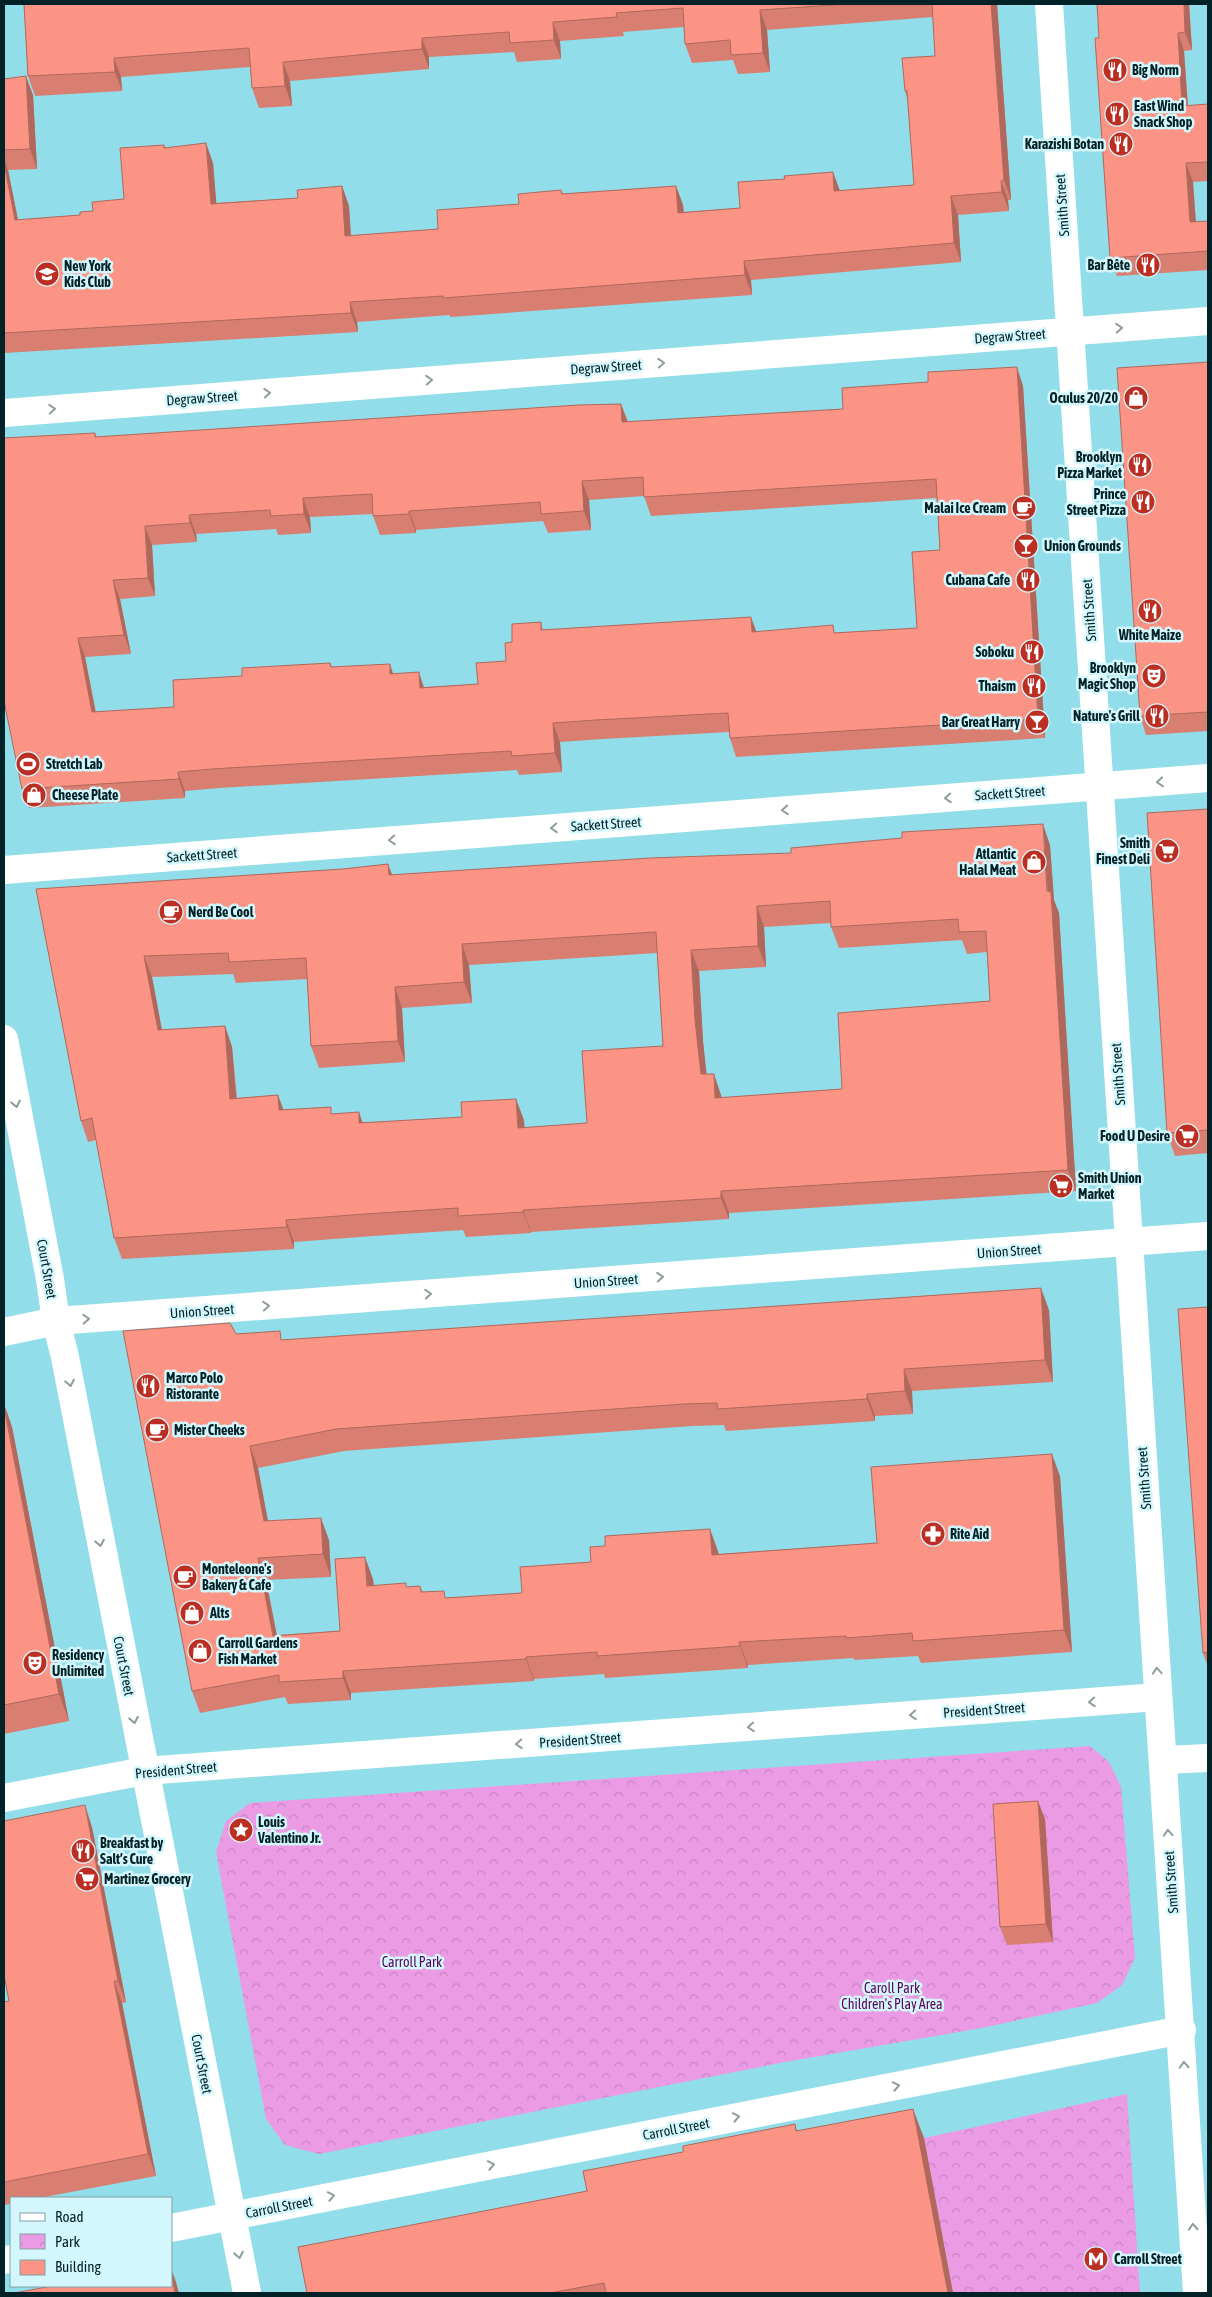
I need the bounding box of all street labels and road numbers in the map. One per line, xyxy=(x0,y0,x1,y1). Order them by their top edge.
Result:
street label: Smith Street xyxy=(1052,173,1072,237)
street label: Degraw Street xyxy=(974,326,1046,346)
street label: Degraw Street xyxy=(570,357,642,377)
street label: Degraw Street xyxy=(166,388,238,408)
street label: Smith Street xyxy=(1079,578,1099,642)
street label: Sackett Street xyxy=(974,783,1046,803)
street label: Sackett Street xyxy=(570,814,642,834)
street label: Sackett Street xyxy=(166,845,238,865)
street label: Smith Street xyxy=(1108,1042,1128,1106)
street label: Court Street xyxy=(34,1238,60,1300)
street label: Union Street xyxy=(976,1241,1042,1261)
street label: Union Street xyxy=(573,1271,639,1291)
street label: Union Street xyxy=(169,1301,235,1321)
street label: Smith Street xyxy=(1134,1446,1154,1510)
street label: Court Street xyxy=(110,1635,138,1697)
street label: President Street xyxy=(943,1699,1025,1721)
street label: President Street xyxy=(539,1729,621,1751)
street label: President Street xyxy=(134,1758,218,1782)
street label: Smith Street xyxy=(1161,1850,1181,1914)
street label: Court Street xyxy=(188,2033,216,2095)
street label: Carroll Street xyxy=(641,2115,711,2143)
street label: Carroll Street xyxy=(244,2193,314,2221)

